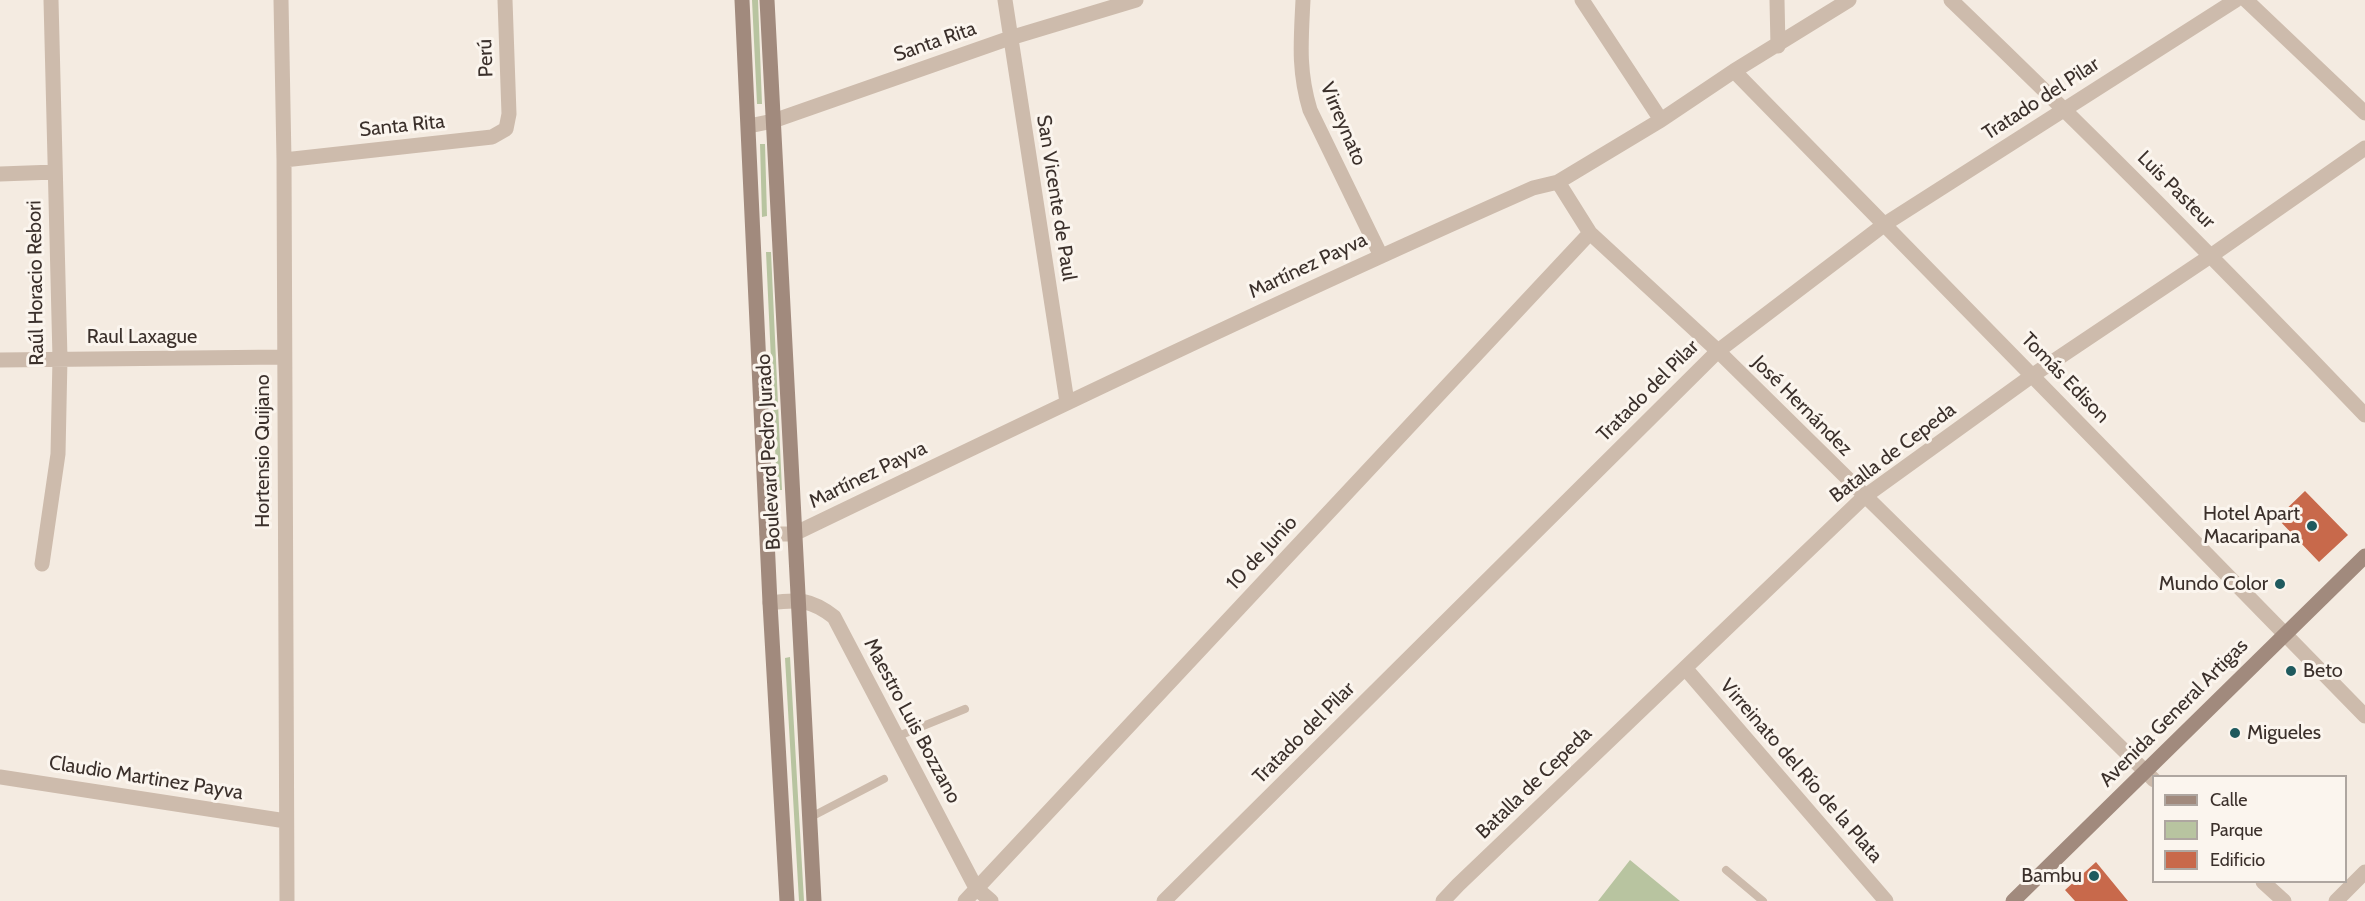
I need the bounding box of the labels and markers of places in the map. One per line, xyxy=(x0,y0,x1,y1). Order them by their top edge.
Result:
place label: Hotel Apart Macaripana xyxy=(2203,502,2300,549)
marker: Hotel Apart Macaripana xyxy=(2305,519,2319,533)
place label: Mundo Color xyxy=(2159,572,2268,596)
marker: Mundo Color xyxy=(2273,577,2287,591)
place label: Beto xyxy=(2303,659,2343,683)
marker: Beto xyxy=(2284,664,2298,678)
place label: Migueles xyxy=(2247,721,2321,745)
marker: Migueles xyxy=(2228,726,2242,740)
place label: Bambu xyxy=(2021,864,2082,888)
marker: Bambu xyxy=(2087,869,2101,883)

